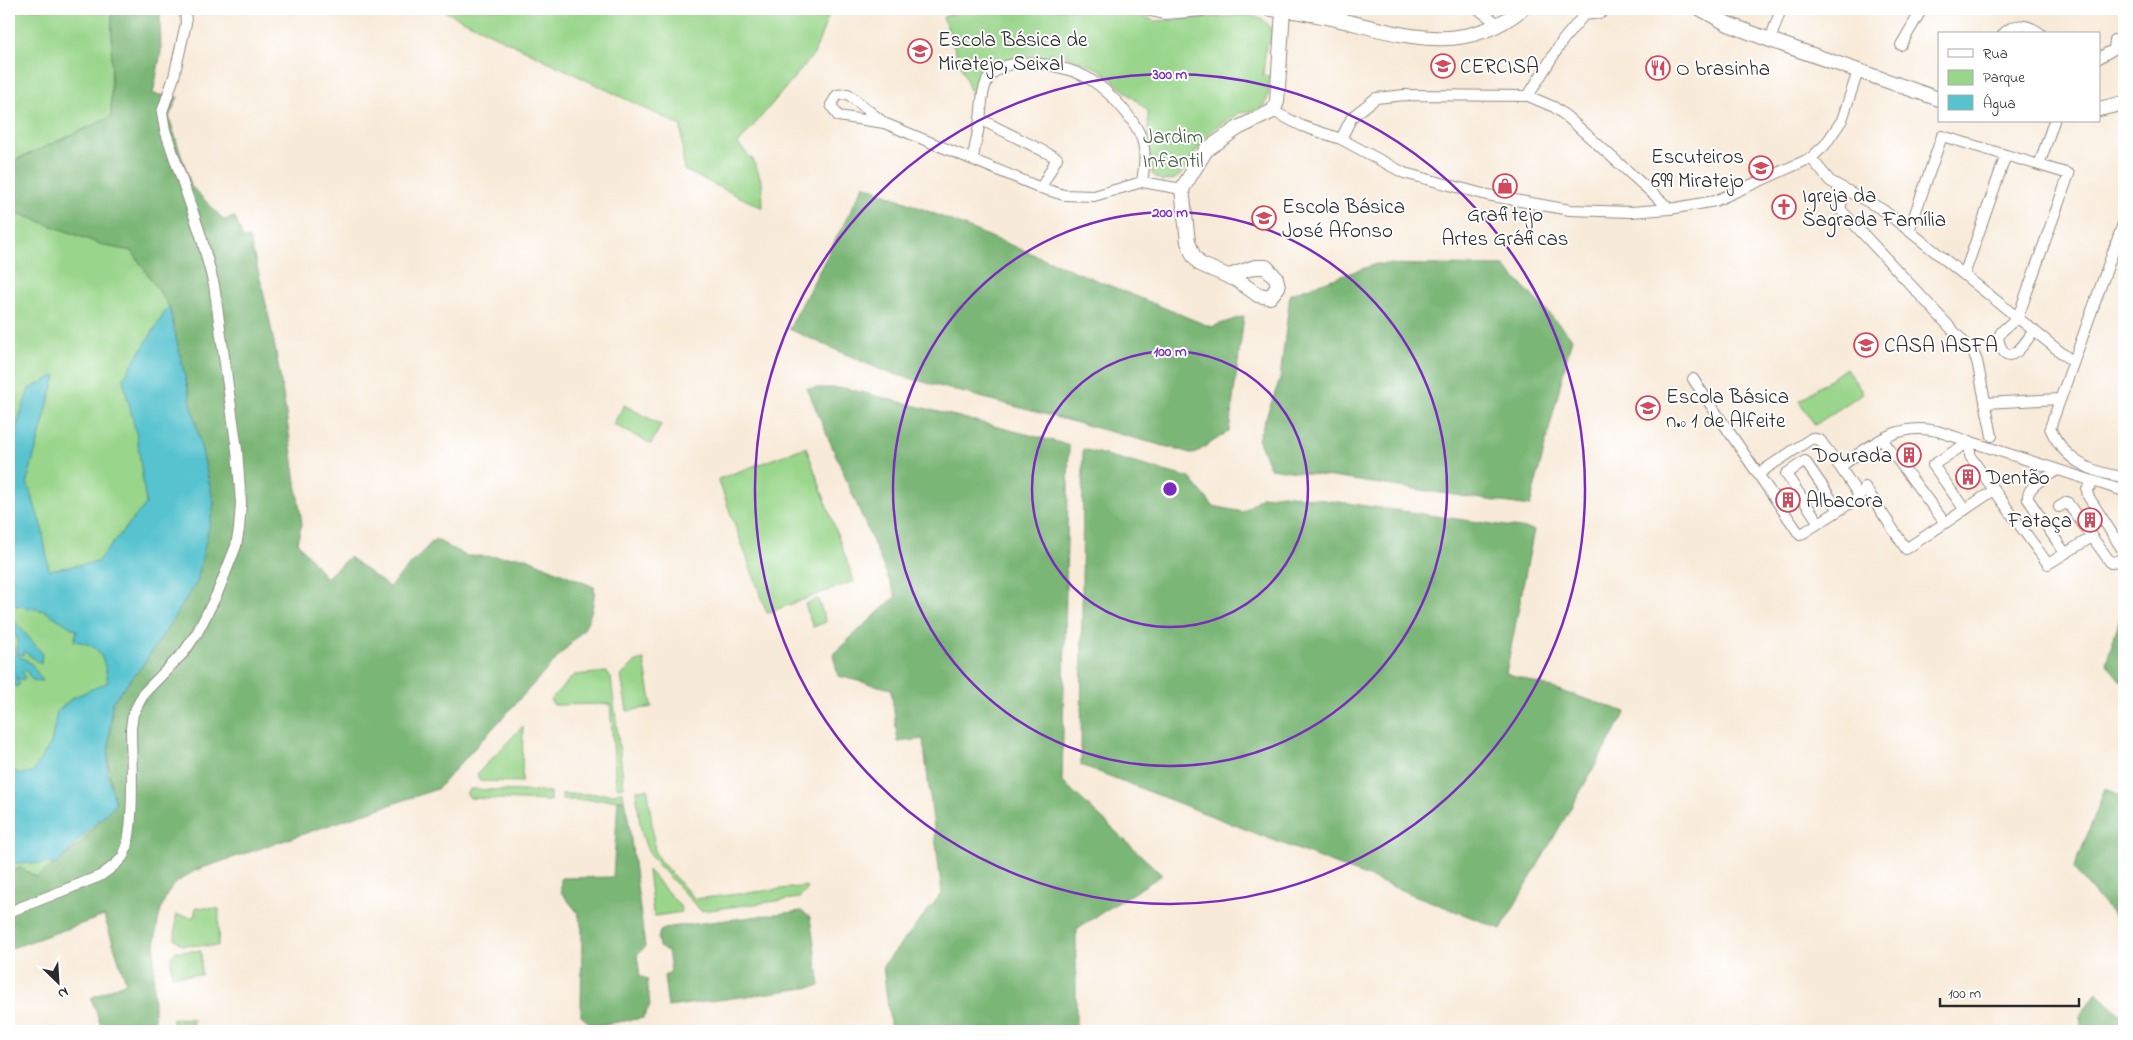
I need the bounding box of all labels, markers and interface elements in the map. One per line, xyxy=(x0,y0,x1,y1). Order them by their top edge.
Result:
place label: Escola Básica de Miratejo, Seixal xyxy=(938,26,1088,80)
legend xyxy=(1938,32,2100,122)
school or university icon: Escola Básica de Miratejo, Seixal xyxy=(907,38,933,64)
text: Rua xyxy=(1983,43,2008,65)
school or university icon: CERCISA xyxy=(1430,53,1456,79)
place label: CERCISA xyxy=(1460,53,1539,83)
restaurant icon: O brasinha xyxy=(1645,55,1671,81)
place label: O brasinha xyxy=(1676,55,1770,85)
text: 300 m xyxy=(1152,64,1188,86)
text: Parque xyxy=(1983,67,2025,89)
text: Água xyxy=(1983,93,2016,116)
park label: Jardim Infantil xyxy=(1142,123,1204,177)
place label: Escuteiros 699 Miratejo xyxy=(1651,143,1744,197)
school or university icon: Escuteiros 699 Miratejo xyxy=(1748,155,1774,181)
shop icon: Grafitejo Artes Gráficas xyxy=(1492,173,1518,199)
place label: Igreja da Sagrada Família xyxy=(1802,182,1946,238)
place label: Escola Básica José Afonso xyxy=(1282,193,1405,247)
church icon: Igreja da Sagrada Família xyxy=(1771,194,1797,220)
place label: Grafitejo Artes Gráficas xyxy=(1441,201,1569,255)
text: 200 m xyxy=(1151,202,1188,224)
school or university icon: Escola Básica José Afonso xyxy=(1251,205,1277,231)
school or university icon: CASA IASFA xyxy=(1853,332,1879,358)
place label: CASA IASFA xyxy=(1884,332,1998,362)
text: 100 m xyxy=(1153,341,1187,363)
place label: Escola Básica n.º 1 de Alfeite xyxy=(1666,383,1789,437)
school or university icon: Escola Básica n.º 1 de Alfeite xyxy=(1635,395,1661,421)
place label: Dourada xyxy=(1812,442,1892,472)
building icon: Dourada xyxy=(1896,442,1922,468)
building icon: Dentão xyxy=(1955,464,1981,490)
place label: Dentão xyxy=(1985,464,2050,494)
centre of rings xyxy=(1161,480,1179,498)
building icon: Albacora xyxy=(1775,487,1801,513)
place label: Albacora xyxy=(1806,487,1883,517)
place label: Fataça xyxy=(2007,507,2072,537)
building icon: Fataça xyxy=(2077,507,2103,533)
north arrow xyxy=(32,958,82,1008)
scale bar xyxy=(1940,975,2079,1007)
text: N xyxy=(54,981,72,1004)
text: 100 m xyxy=(1948,983,1981,1005)

